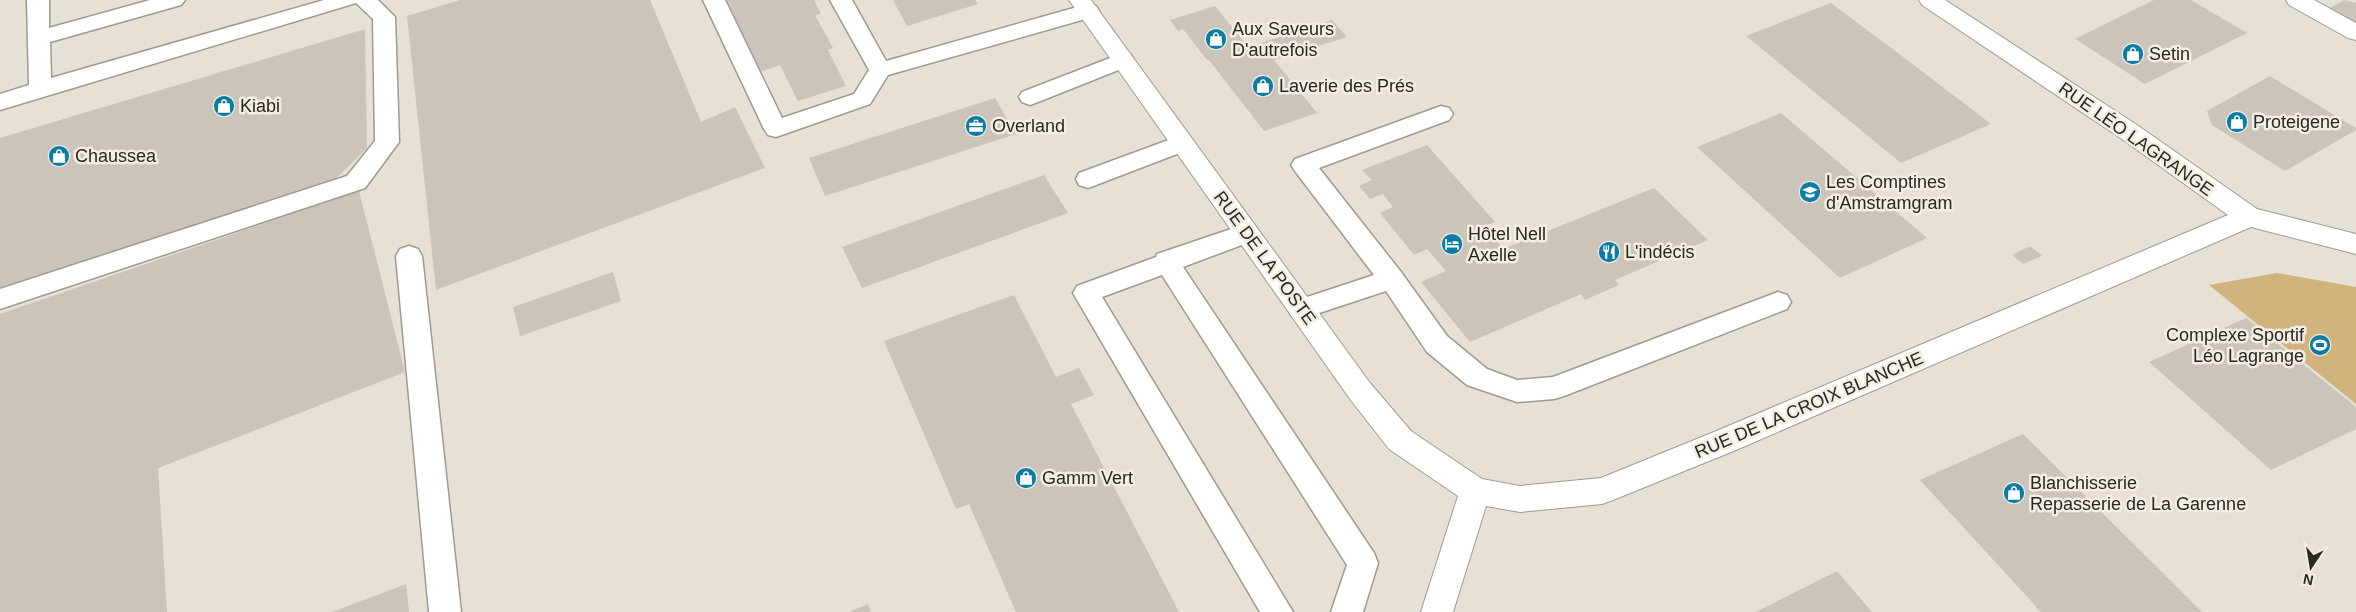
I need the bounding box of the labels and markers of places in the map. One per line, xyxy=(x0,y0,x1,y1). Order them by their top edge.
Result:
place label: Aux Saveurs D'autrefois xyxy=(1232,19,1334,60)
shop icon: Aux Saveurs D'autrefois xyxy=(1204,27,1228,51)
shop icon: Setin xyxy=(2121,42,2145,66)
place label: Setin xyxy=(2149,44,2190,64)
shop icon: Laverie des Prés xyxy=(1251,74,1275,98)
place label: Laverie des Prés xyxy=(1279,76,1414,96)
shop icon: Kiabi xyxy=(212,94,236,118)
place label: Kiabi xyxy=(240,96,280,116)
shop icon: Proteigene xyxy=(2225,110,2249,134)
place label: Proteigene xyxy=(2253,112,2340,132)
office icon: Overland xyxy=(964,114,988,138)
place label: Overland xyxy=(992,116,1065,136)
shop icon: Chaussea xyxy=(47,144,71,168)
place label: Chaussea xyxy=(75,146,157,166)
place label: Les Comptines d'Amstramgram xyxy=(1826,172,1952,213)
school or university icon: Les Comptines d'Amstramgram xyxy=(1798,180,1822,204)
place label: Hôtel Nell Axelle xyxy=(1468,224,1546,265)
hotel icon: Hôtel Nell Axelle xyxy=(1440,232,1464,256)
restaurant icon: L'indécis xyxy=(1597,240,1621,264)
place label: L'indécis xyxy=(1625,242,1694,262)
place label: Complexe Sportif Léo Lagrange xyxy=(2166,325,2305,366)
sports icon: Complexe Sportif Léo Lagrange xyxy=(2308,333,2332,357)
shop icon: Gamm Vert xyxy=(1014,466,1038,490)
place label: Gamm Vert xyxy=(1042,468,1133,488)
place label: Blanchisserie Repasserie de La Garenne xyxy=(2030,473,2246,514)
shop icon: Blanchisserie Repasserie de La Garenne xyxy=(2002,481,2026,505)

